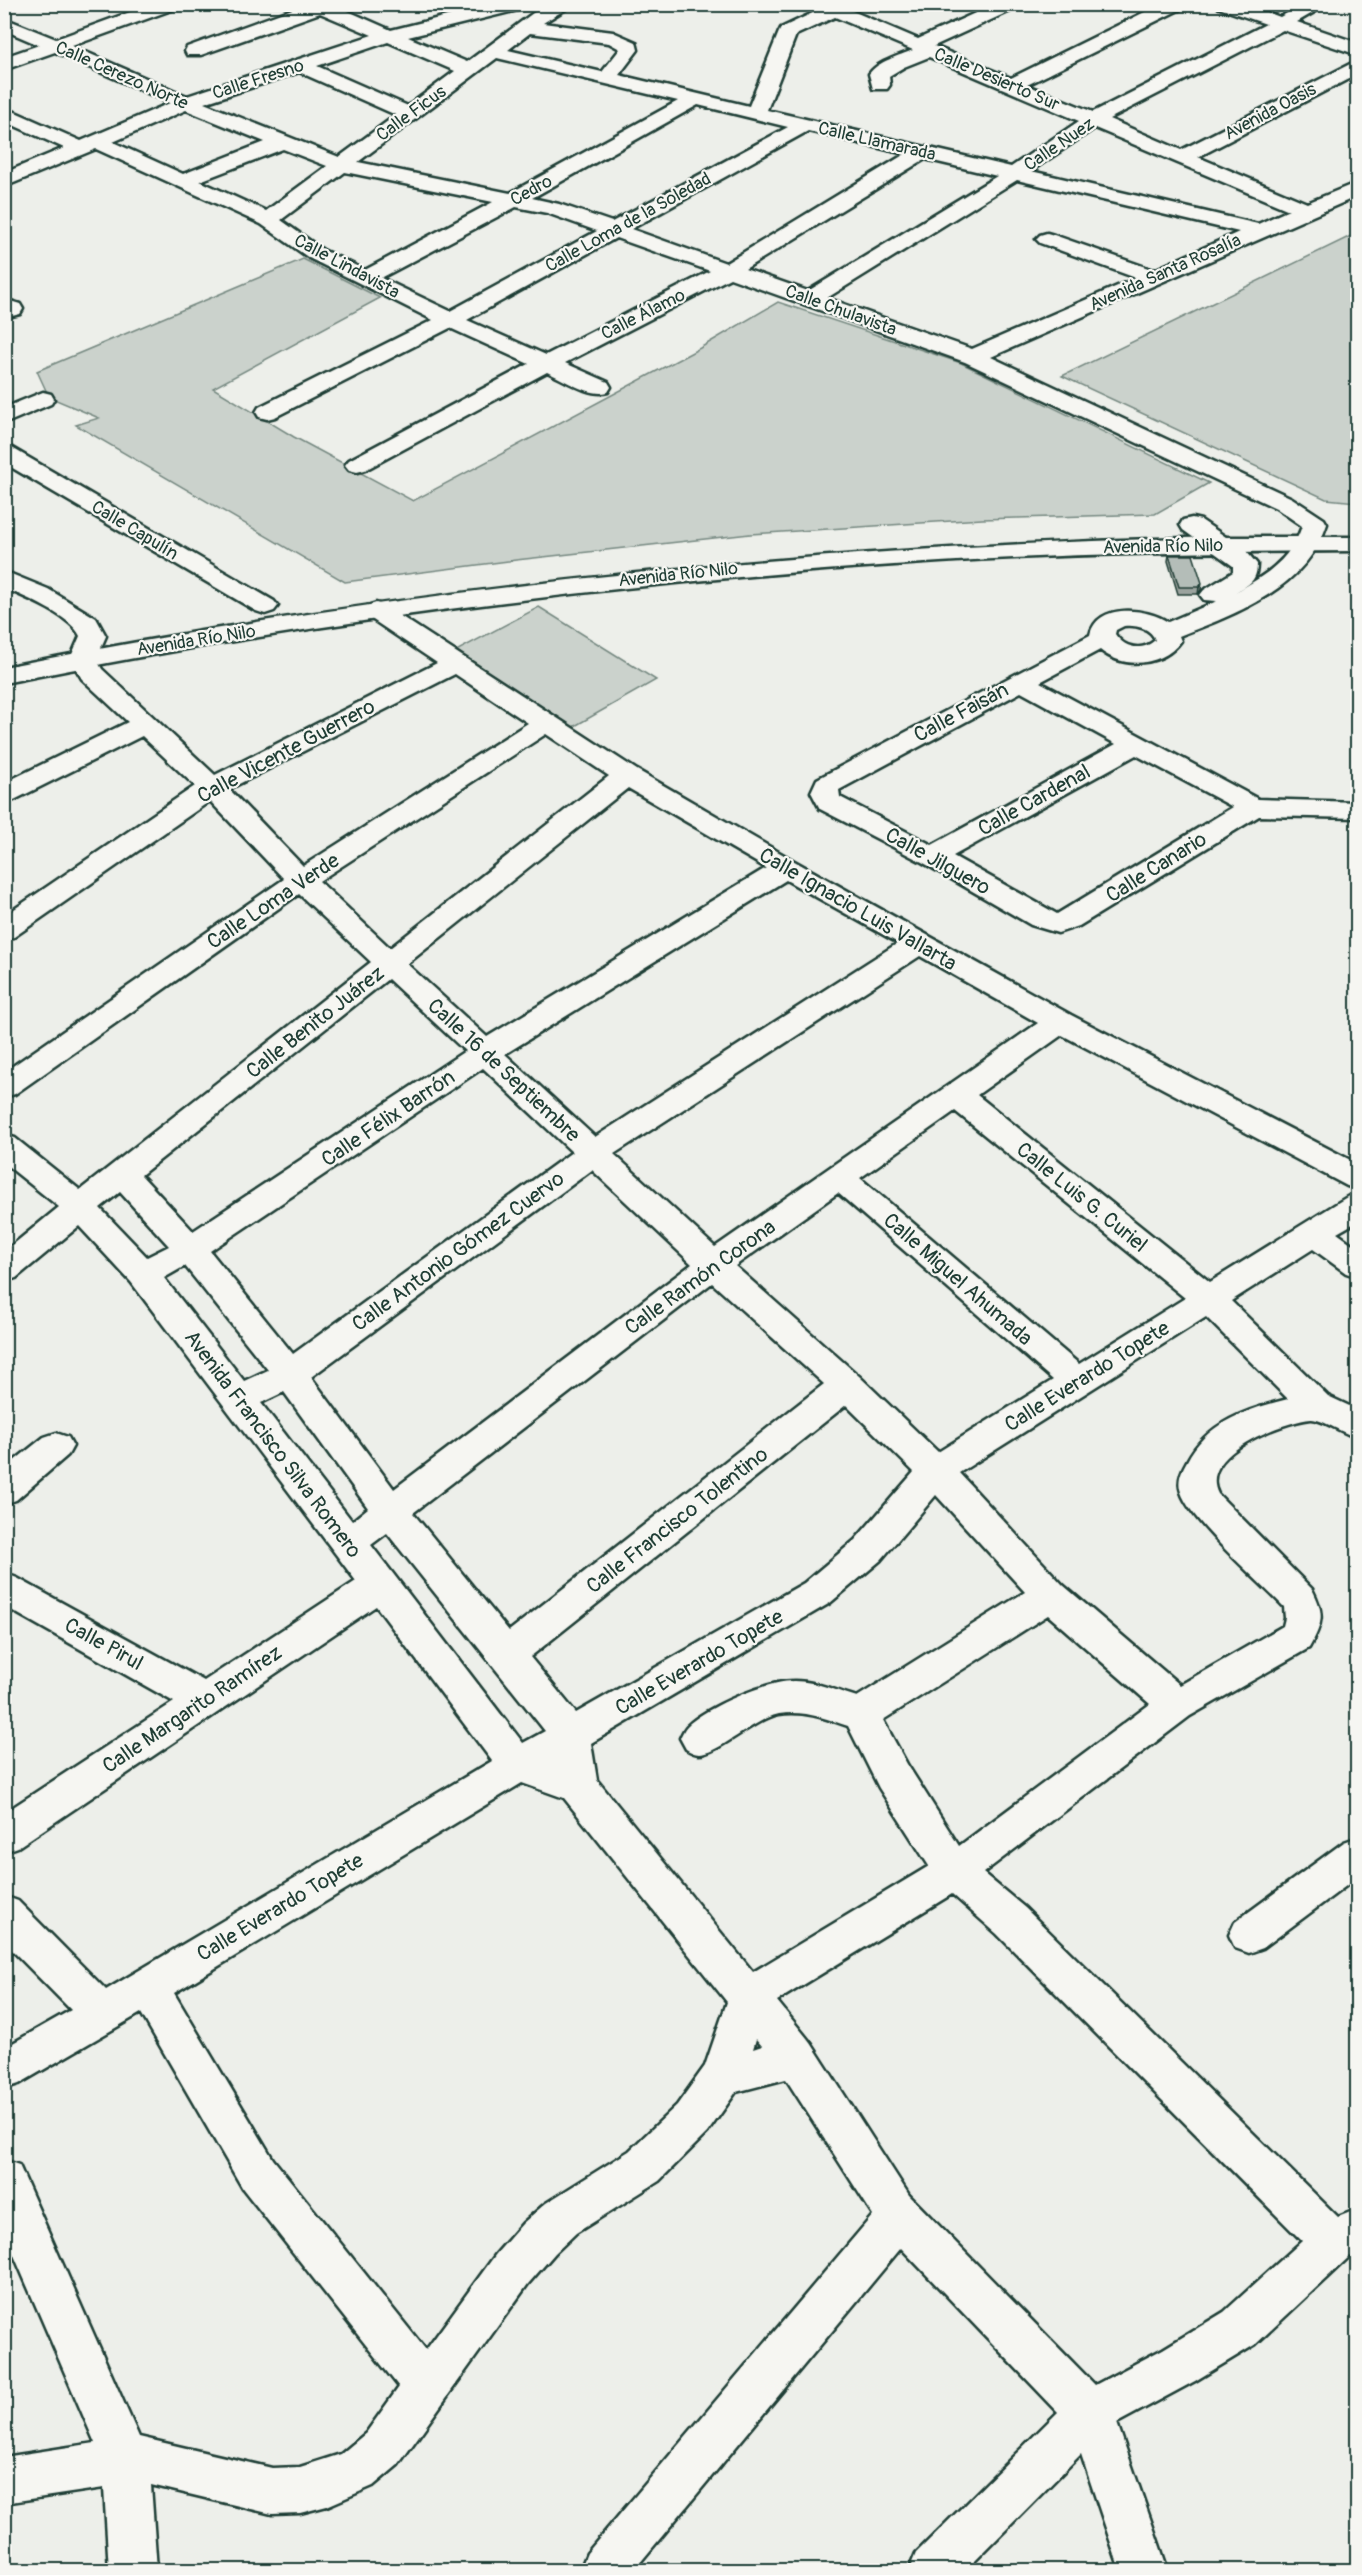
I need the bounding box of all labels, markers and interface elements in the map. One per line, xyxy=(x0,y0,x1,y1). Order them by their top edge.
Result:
street label: Calle Cerezo Norte xyxy=(52,36,192,115)
street label: Calle Desierto Sur xyxy=(930,43,1064,117)
street label: Calle Fresno xyxy=(209,54,307,105)
street label: Avenida Oasis xyxy=(1220,78,1320,145)
street label: Calle Ficus xyxy=(372,80,451,147)
street label: Calle Nuez xyxy=(1020,112,1099,176)
street label: Calle Llamarada xyxy=(816,117,938,166)
street label: Calle Loma de la Soledad xyxy=(541,167,715,278)
street label: Cedro xyxy=(506,169,557,211)
street label: Calle Lindavista xyxy=(290,229,404,304)
street label: Avenida Santa Rosalía xyxy=(1086,229,1245,316)
street label: Calle Chulavista xyxy=(782,280,900,341)
street label: Calle Álamo xyxy=(597,283,689,345)
street label: Calle Capulín xyxy=(87,495,182,565)
street label: Avenida Río Nilo xyxy=(1103,534,1224,559)
street label: Avenida Río Nilo xyxy=(617,557,739,592)
street label: Avenida Río Nilo xyxy=(135,620,257,661)
street label: Calle Faisán xyxy=(909,676,1013,749)
street label: Calle Vicente Guerrero xyxy=(193,693,380,810)
street label: Calle Cardenal xyxy=(973,758,1095,842)
street label: Calle Jilguero xyxy=(880,821,995,901)
street label: Calle Canario xyxy=(1101,826,1212,909)
street label: Calle Ignacio Luis Vallarta xyxy=(754,842,961,977)
street label: Calle Loma Verde xyxy=(202,847,345,956)
street label: Calle Benito Juárez xyxy=(241,960,390,1085)
street label: Calle 16 de Septiembre xyxy=(422,993,586,1149)
street label: Calle Félix Barrón xyxy=(316,1064,460,1173)
street label: Calle Luis G. Curiel xyxy=(1011,1136,1153,1259)
street label: Calle Antonio Gómez Cuervo xyxy=(347,1165,570,1338)
street label: Calle Miguel Ahumada xyxy=(877,1207,1038,1352)
street label: Calle Ramón Corona xyxy=(619,1214,781,1341)
street label: Calle Everardo Topete xyxy=(1000,1314,1175,1438)
street label: Avenida Francisco Silva Romero xyxy=(178,1325,367,1564)
street label: Calle Francisco Tolentino xyxy=(581,1441,774,1600)
street label: Calle Everardo Topete xyxy=(610,1603,789,1722)
street label: Calle Pirul xyxy=(60,1612,148,1677)
street label: Calle Margarito Ramírez xyxy=(97,1639,287,1780)
street label: Calle Everardo Topete xyxy=(192,1847,369,1968)

